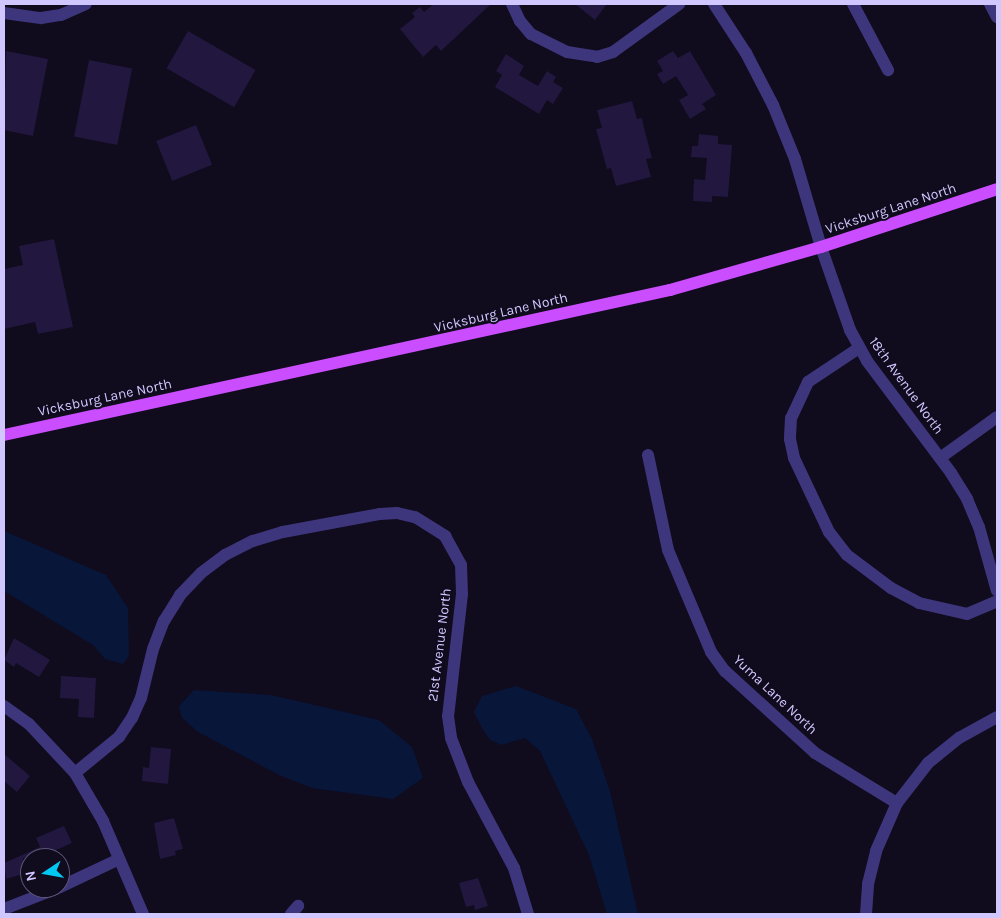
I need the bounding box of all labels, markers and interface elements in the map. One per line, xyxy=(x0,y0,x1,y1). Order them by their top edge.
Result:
street label: Vicksburg Lane North xyxy=(823,180,959,238)
street label: Vicksburg Lane North xyxy=(433,289,569,337)
street label: 18th Avenue North xyxy=(865,334,947,438)
street label: Vicksburg Lane North xyxy=(36,376,174,420)
street label: 21st Avenue North xyxy=(425,587,455,703)
street label: Yuma Lane North xyxy=(730,652,820,738)
north arrow xyxy=(20,848,70,898)
text: N xyxy=(21,869,40,883)

